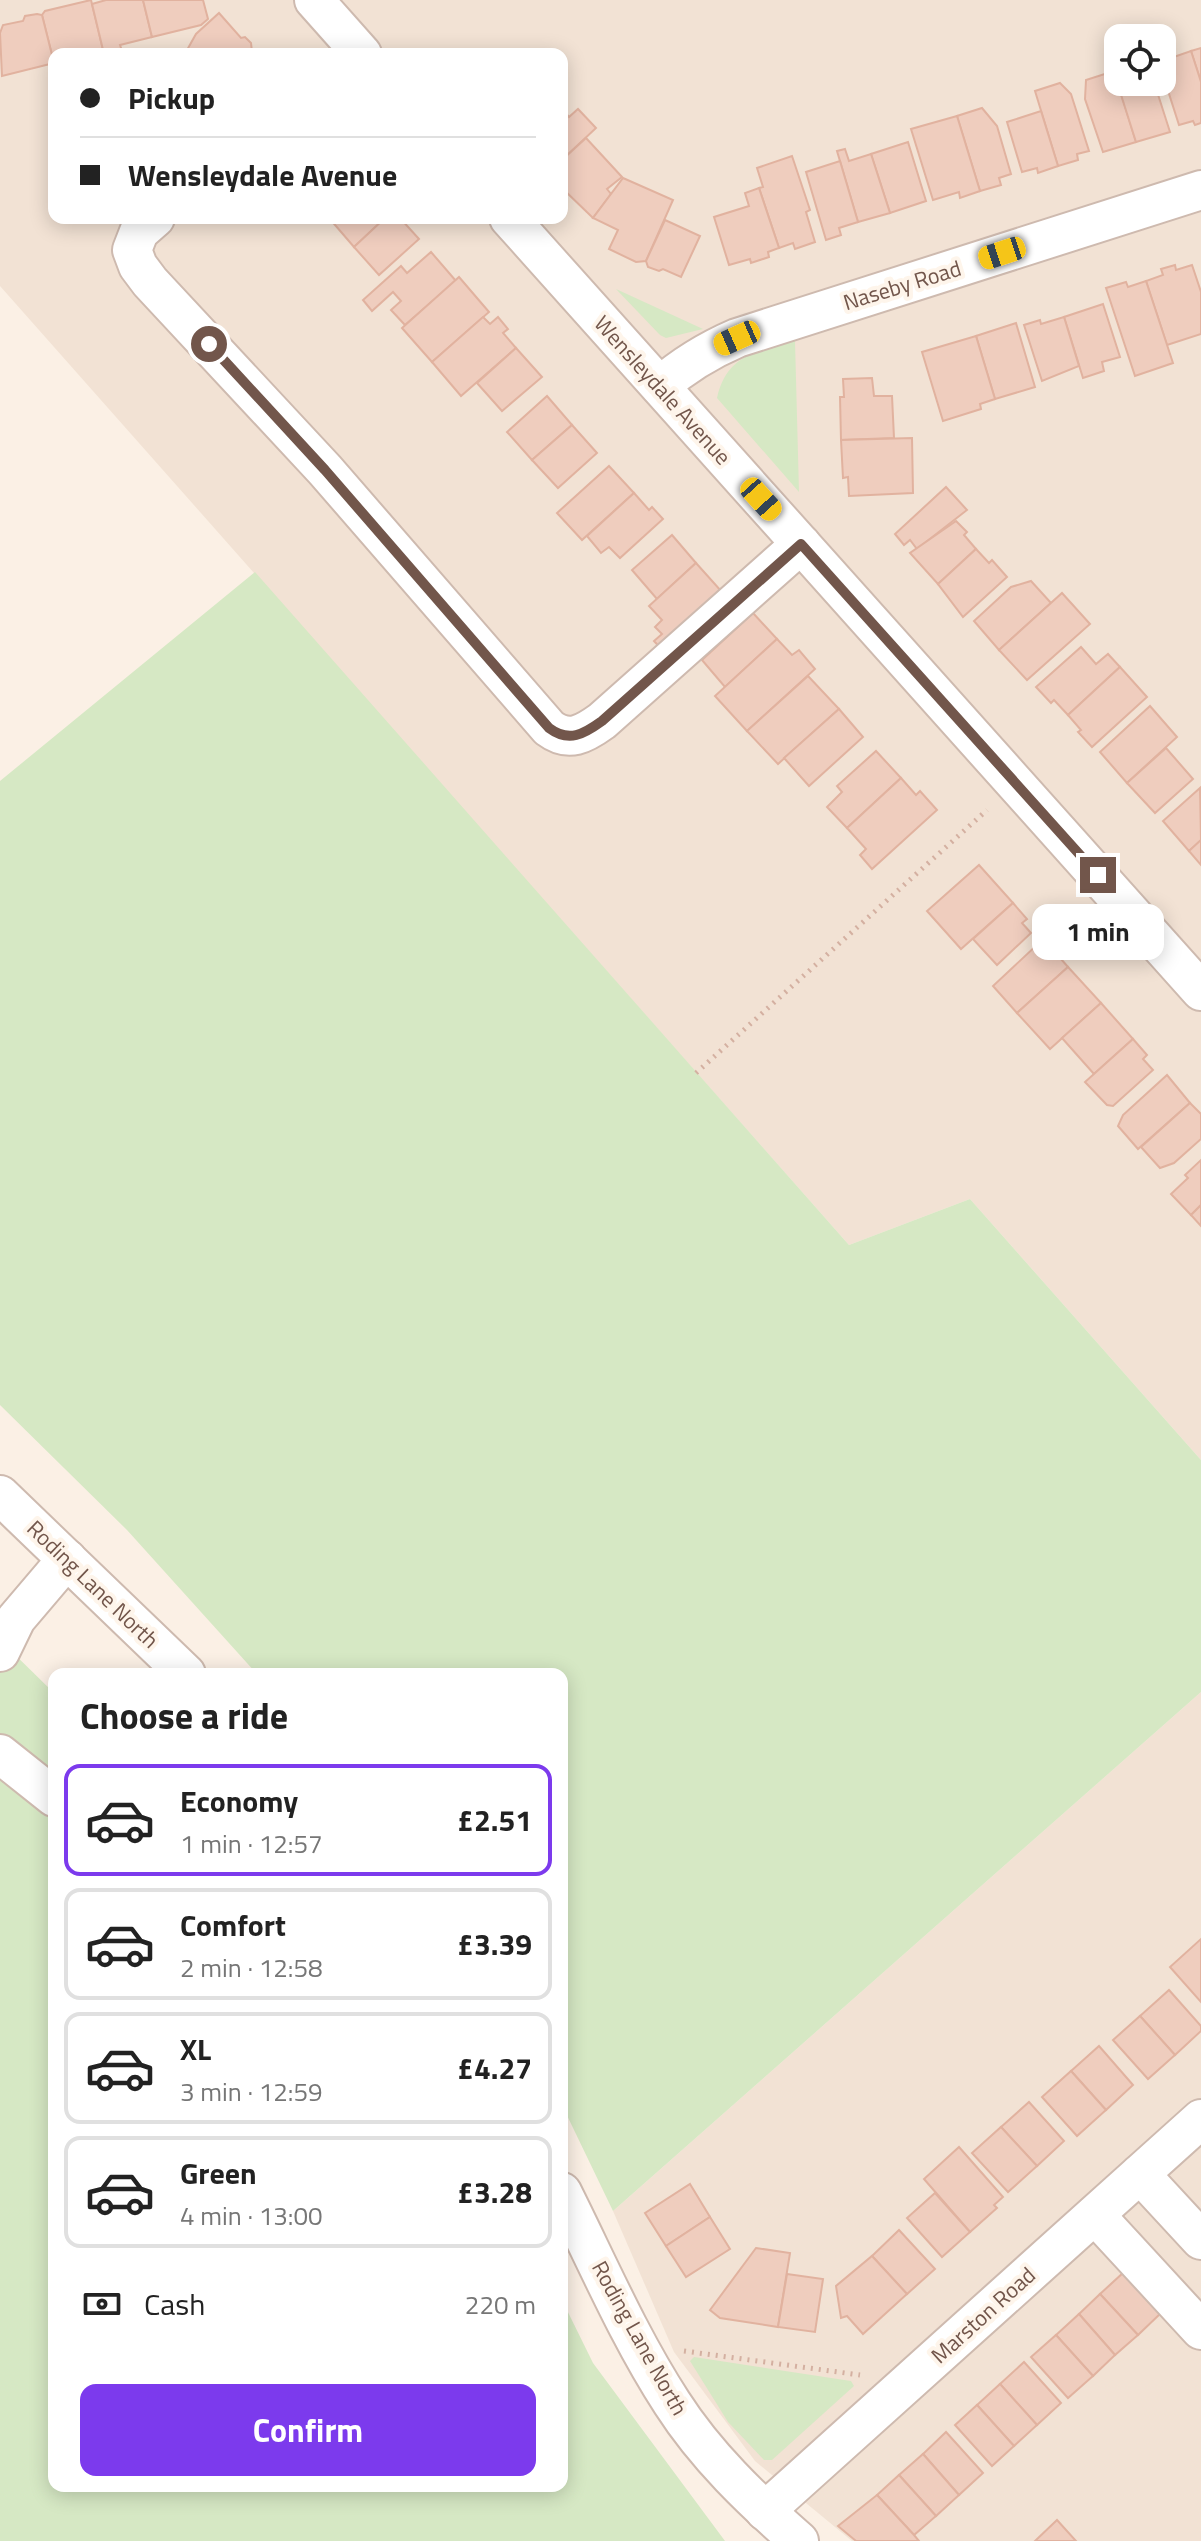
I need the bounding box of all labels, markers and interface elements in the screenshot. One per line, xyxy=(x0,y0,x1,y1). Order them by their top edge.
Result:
map controls xyxy=(1104,24,1176,96)
button: locate xyxy=(1104,24,1176,96)
text: Pickup xyxy=(128,75,215,121)
text: Wensleydale Avenue xyxy=(128,152,397,198)
car xyxy=(975,234,1029,272)
street label: Naseby Road xyxy=(839,251,965,319)
street label: Wensleydale Avenue xyxy=(586,308,740,472)
car xyxy=(710,317,764,359)
route start xyxy=(191,326,227,362)
car xyxy=(736,473,786,525)
route end xyxy=(1080,857,1116,893)
callout: 1 min xyxy=(1032,903,1164,959)
text: 1 min xyxy=(1066,912,1130,951)
street label: Roding Lane North xyxy=(19,1512,167,1656)
text: Choose a ride xyxy=(80,1688,288,1743)
text: Economy xyxy=(180,1778,298,1824)
icon: car xyxy=(84,1784,156,1856)
text: £2.51 xyxy=(457,1797,532,1843)
text: 1 min · 12:57 xyxy=(180,1824,323,1863)
text: Comfort xyxy=(180,1902,286,1948)
icon: car xyxy=(84,1908,156,1980)
text: £3.39 xyxy=(457,1921,532,1967)
text: 2 min · 12:58 xyxy=(180,1948,323,1987)
text: XL xyxy=(180,2026,211,2072)
icon: car xyxy=(84,2032,156,2104)
text: £4.27 xyxy=(457,2045,532,2091)
text: 3 min · 12:59 xyxy=(180,2072,323,2111)
text: Green xyxy=(180,2150,257,2196)
icon: car xyxy=(84,2156,156,2228)
text: £3.28 xyxy=(457,2169,532,2215)
text: 4 min · 13:00 xyxy=(180,2196,323,2235)
street label: Roding Lane North xyxy=(583,2254,697,2422)
street label: Marston Road xyxy=(923,2259,1043,2371)
text: Cash xyxy=(144,2281,205,2327)
icon: cash xyxy=(80,2282,124,2326)
text: 220 m xyxy=(465,2285,536,2324)
button: Confirm xyxy=(80,2384,536,2476)

